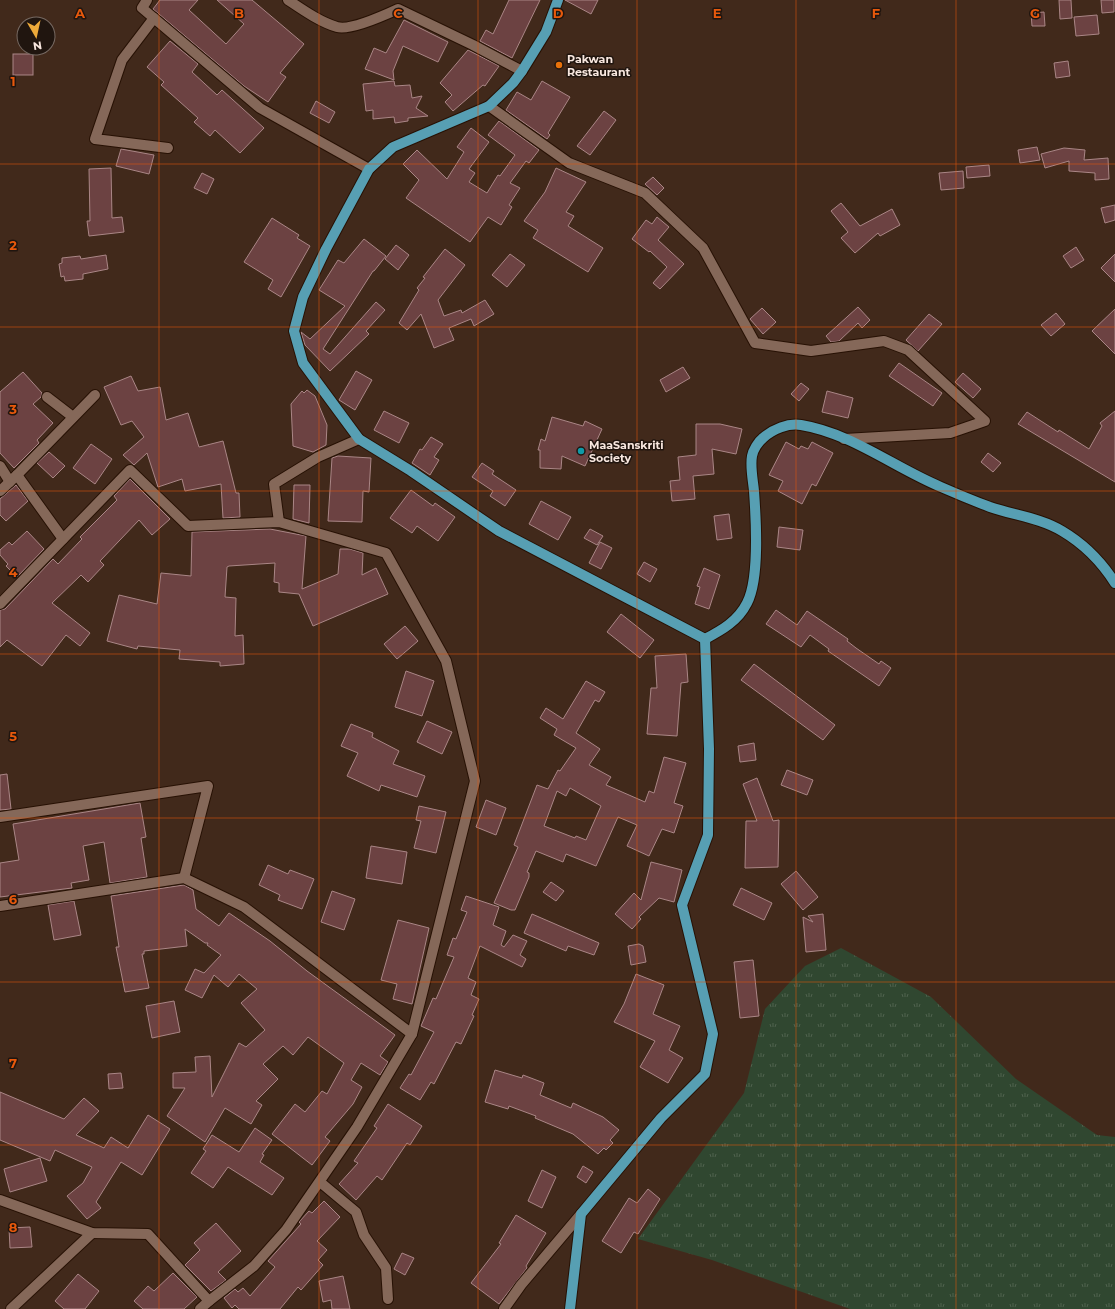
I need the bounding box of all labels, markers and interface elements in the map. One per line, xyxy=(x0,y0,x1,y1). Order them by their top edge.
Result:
text: A xyxy=(74,5,86,21)
text: B xyxy=(234,5,244,21)
text: C xyxy=(393,5,403,21)
text: D xyxy=(553,5,564,21)
text: E xyxy=(713,5,722,21)
text: F xyxy=(872,5,880,21)
text: G xyxy=(1030,5,1040,21)
north arrow xyxy=(16,16,56,56)
text: N xyxy=(32,38,43,53)
place label: Pakwan Restaurant xyxy=(567,52,630,79)
marker: Pakwan Restaurant xyxy=(554,60,564,70)
text: 1 xyxy=(10,73,16,89)
text: 2 xyxy=(9,237,17,253)
text: 3 xyxy=(8,401,17,417)
place label: MaaSanskriti Society xyxy=(589,438,664,465)
marker: MaaSanskriti Society xyxy=(576,446,586,456)
text: 4 xyxy=(9,564,18,580)
text: 5 xyxy=(9,728,17,744)
text: 6 xyxy=(9,891,18,907)
text: 7 xyxy=(9,1055,17,1071)
text: 8 xyxy=(9,1219,18,1235)

